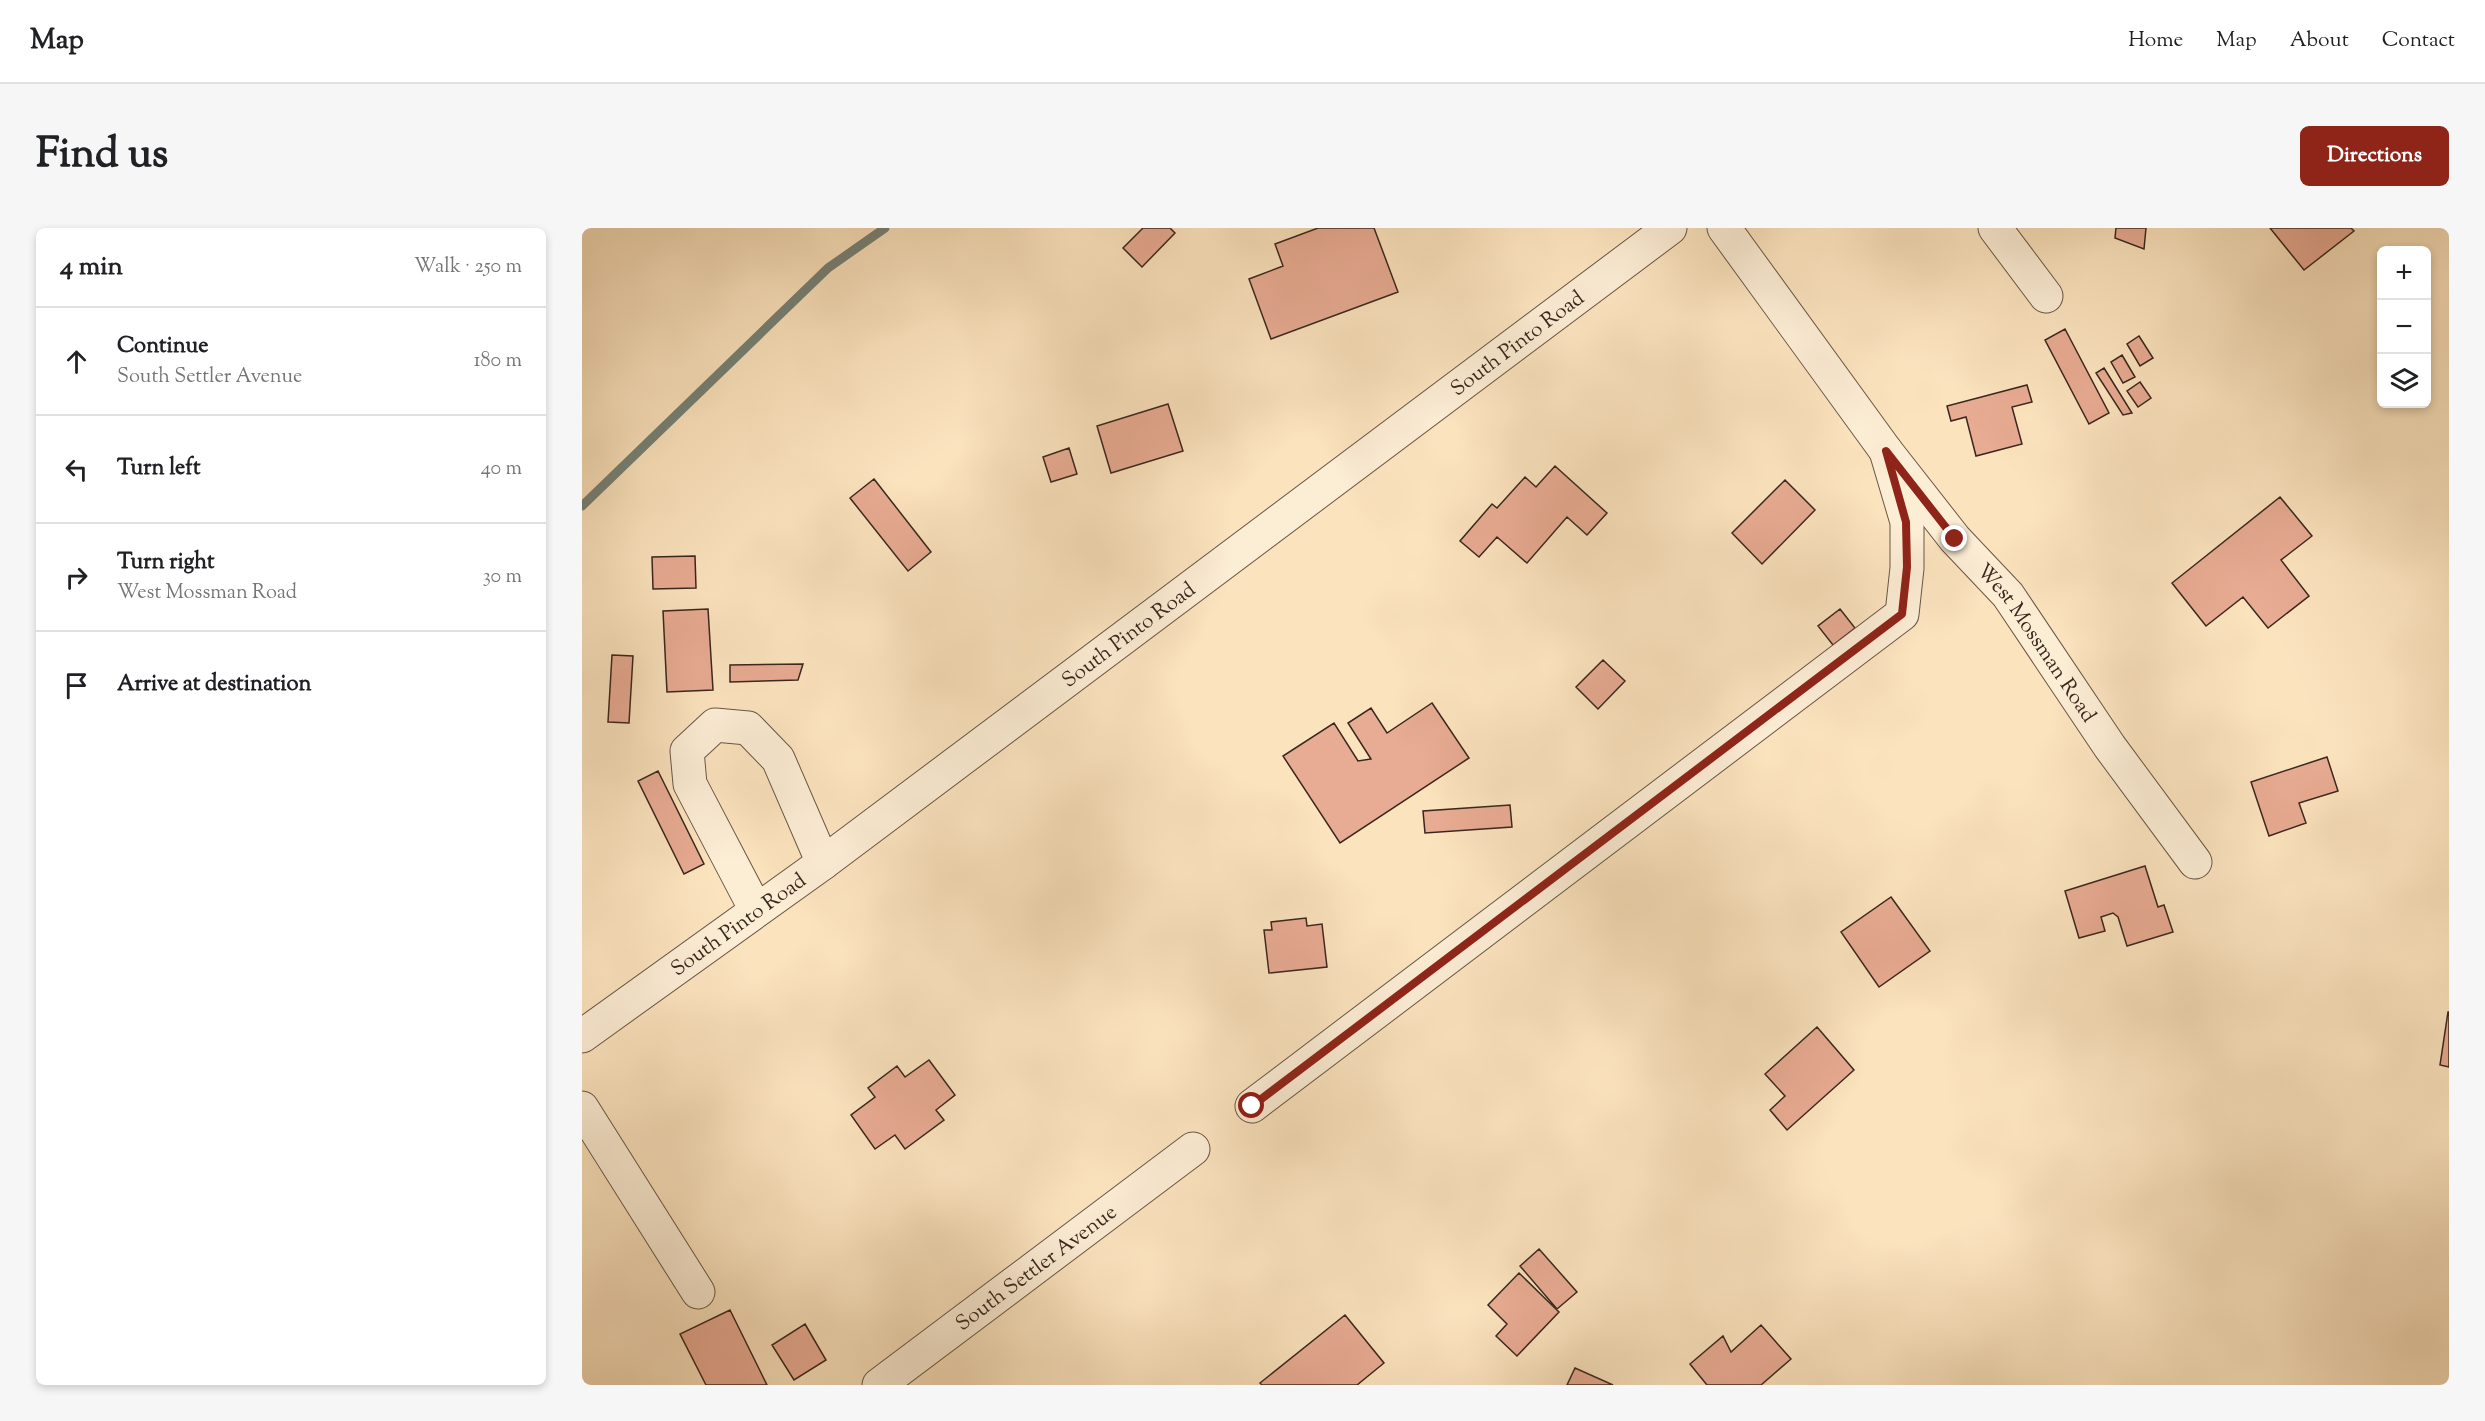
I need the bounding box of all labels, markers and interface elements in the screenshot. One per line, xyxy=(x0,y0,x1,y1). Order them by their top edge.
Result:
text: Map xyxy=(30,21,84,61)
text: Home xyxy=(2128,26,2183,56)
text: Map xyxy=(2216,26,2257,56)
text: About xyxy=(2290,26,2349,56)
text: Contact xyxy=(2382,26,2455,56)
text: Find us xyxy=(36,126,168,186)
button: Directions xyxy=(2300,126,2449,186)
map controls xyxy=(2377,246,2431,408)
button: + xyxy=(2377,246,2431,300)
text: 4 min xyxy=(60,249,123,286)
text: Walk · 250 m xyxy=(414,253,522,282)
street label: South Pinto Road xyxy=(1445,284,1591,404)
button: − xyxy=(2377,300,2431,354)
text: Continue xyxy=(117,331,208,363)
icon: ahead xyxy=(60,345,93,378)
text: 180 m xyxy=(474,347,522,376)
button: layers xyxy=(2377,354,2431,408)
text: South Settler Avenue xyxy=(117,363,302,392)
icon: left xyxy=(60,453,93,486)
text: Turn left xyxy=(117,453,200,485)
text: 40 m xyxy=(481,455,522,484)
route end xyxy=(1941,525,1967,551)
text: Turn right xyxy=(117,547,214,579)
street label: West Mossman Road xyxy=(1969,558,2102,729)
icon: right xyxy=(60,561,93,594)
text: 30 m xyxy=(483,563,522,592)
street label: South Pinto Road xyxy=(1056,576,1203,696)
text: West Mossman Road xyxy=(117,579,297,608)
icon: arrive xyxy=(60,669,93,702)
text: Arrive at destination xyxy=(117,669,312,701)
street label: South Pinto Road xyxy=(665,867,813,985)
route start xyxy=(1238,1092,1264,1118)
street label: South Settler Avenue xyxy=(950,1198,1124,1339)

